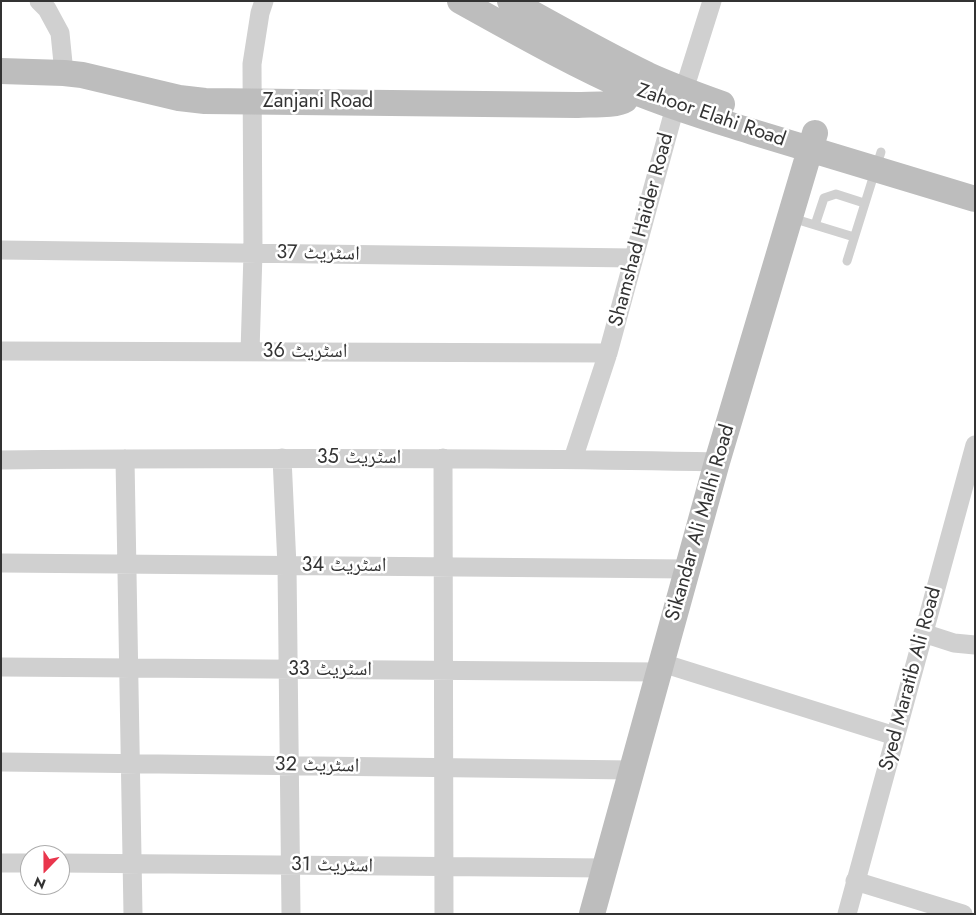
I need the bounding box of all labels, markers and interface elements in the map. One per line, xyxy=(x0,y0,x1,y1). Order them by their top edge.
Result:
street label: Zahoor Elahi Road xyxy=(633,79,789,153)
street label: Zanjani Road xyxy=(263,90,373,114)
street label: Shamshad Haider Road xyxy=(605,131,679,329)
street label: اسٹریٹ 37 xyxy=(276,241,360,267)
street label: اسٹریٹ 36 xyxy=(263,340,347,364)
street label: Sikandar Ali Malhi Road xyxy=(661,422,741,624)
street label: اسٹریٹ 35 xyxy=(317,446,401,470)
street label: اسٹریٹ 34 xyxy=(302,554,386,578)
street label: Syed Maratib Ali Road xyxy=(875,585,947,773)
street label: اسٹریٹ 33 xyxy=(288,658,372,682)
street label: اسٹریٹ 32 xyxy=(274,753,360,779)
north arrow xyxy=(20,845,70,895)
street label: اسٹریٹ 31 xyxy=(291,853,373,879)
text: N xyxy=(31,872,49,894)

